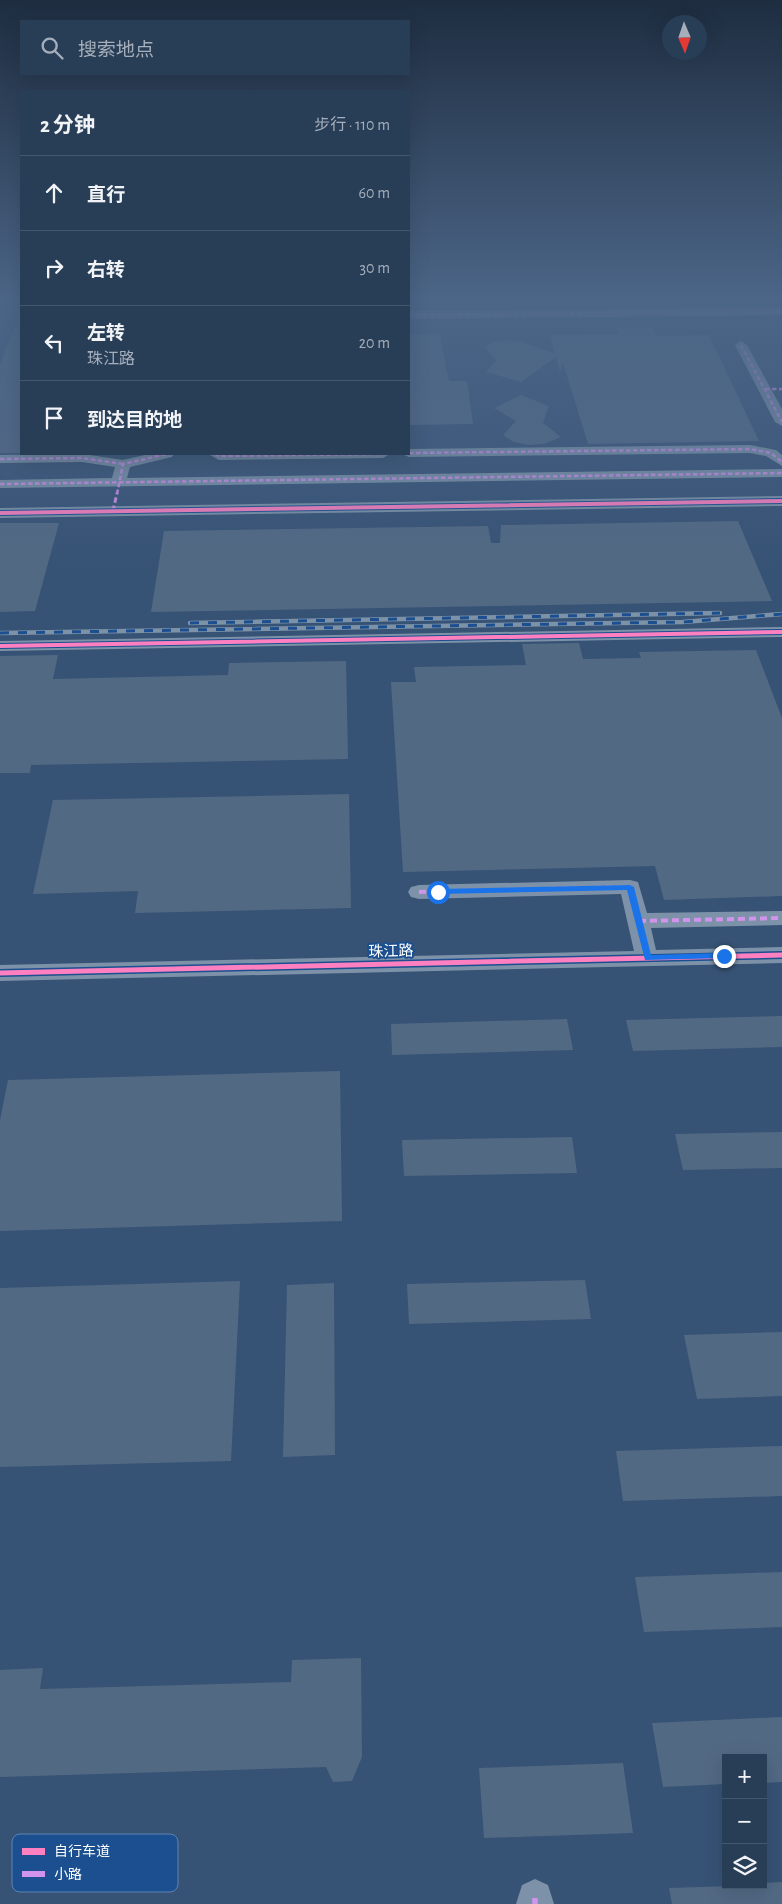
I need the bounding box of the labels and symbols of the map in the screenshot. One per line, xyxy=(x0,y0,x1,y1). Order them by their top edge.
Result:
north arrow xyxy=(662,15,707,60)
route start xyxy=(427,881,450,904)
street label: 珠江路 xyxy=(368,943,414,959)
route end xyxy=(713,945,736,968)
legend xyxy=(12,1834,178,1892)
text: 自行车道 xyxy=(54,1843,110,1859)
text: 小路 xyxy=(54,1867,82,1882)

